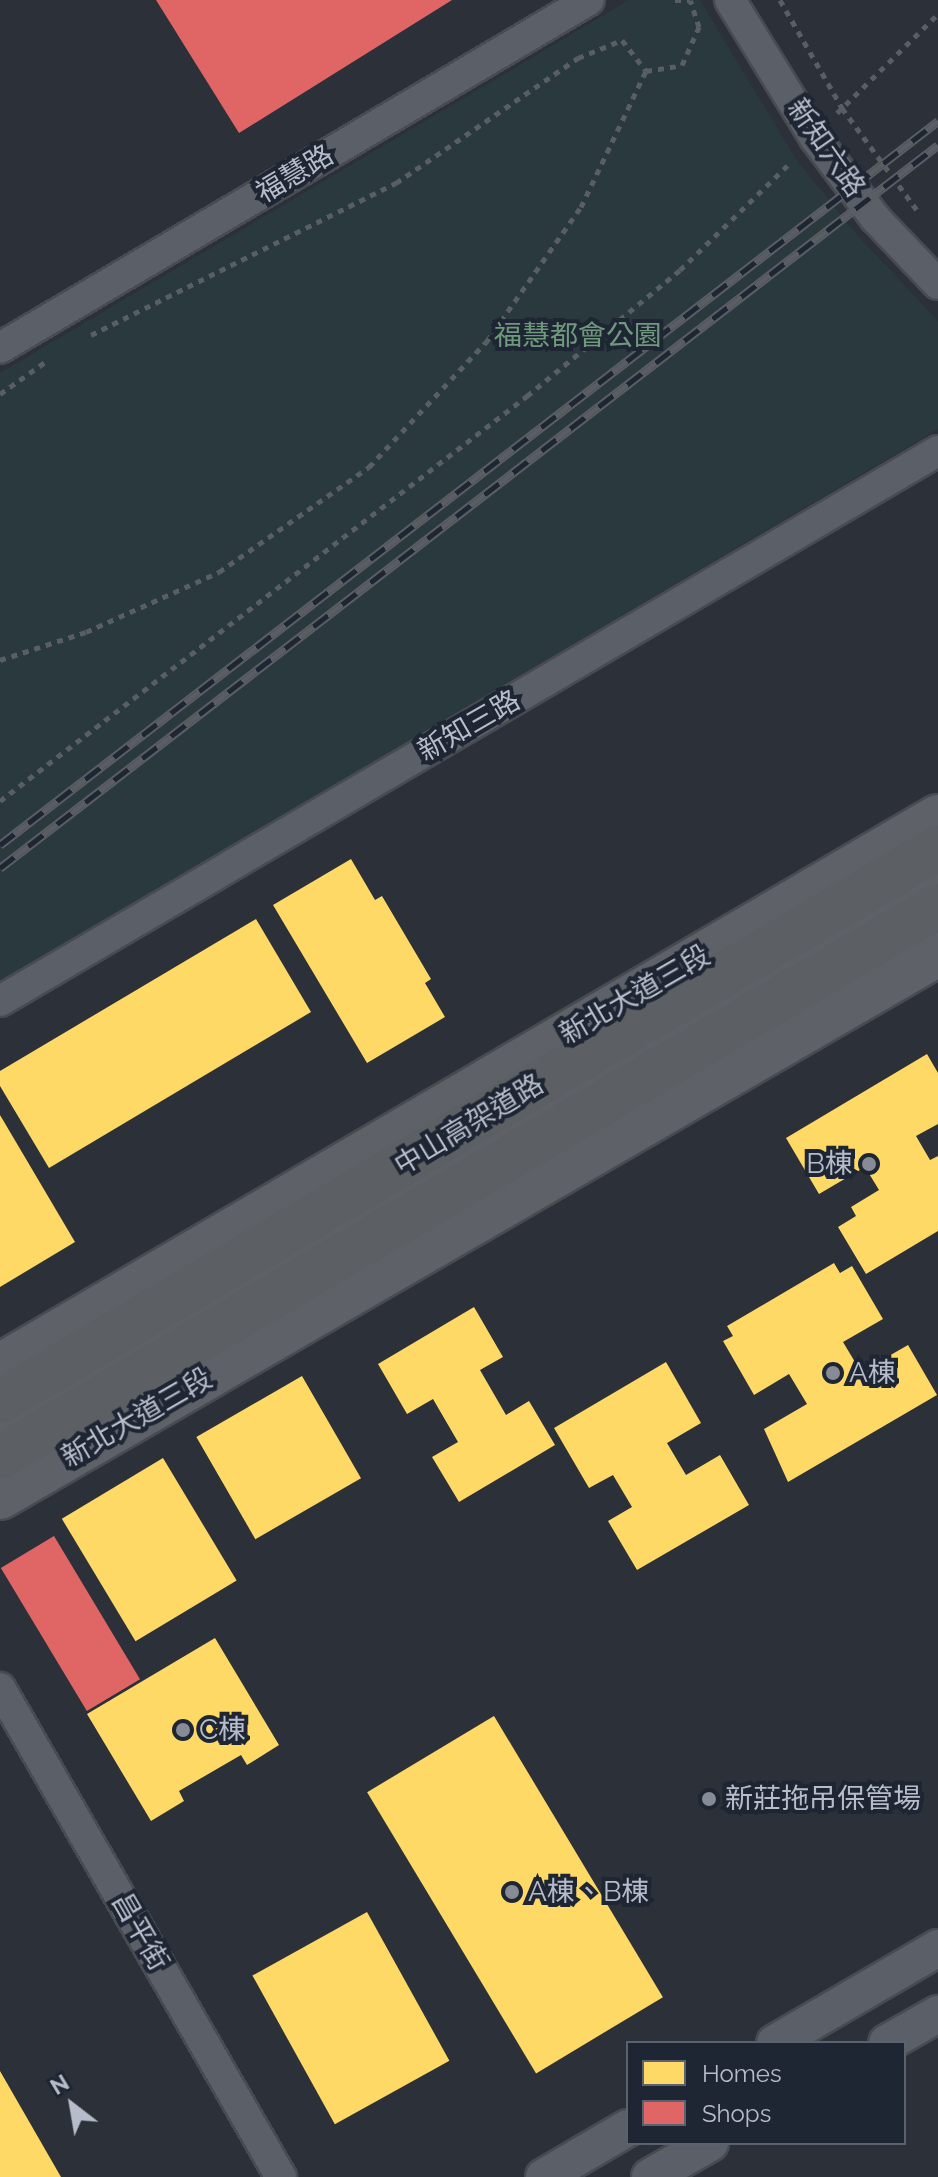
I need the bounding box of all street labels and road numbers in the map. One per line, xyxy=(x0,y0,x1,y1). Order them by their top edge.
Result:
street label: 新知六路 xyxy=(780,92,872,204)
street label: 福慧路 xyxy=(250,138,340,210)
street label: 新知三路 xyxy=(412,683,526,769)
street label: 新北大道三段 xyxy=(554,938,716,1052)
street label: 中山高架道路 xyxy=(388,1067,550,1183)
street label: 新北大道三段 xyxy=(56,1361,218,1475)
street label: 昌平街 xyxy=(104,1887,176,1977)

